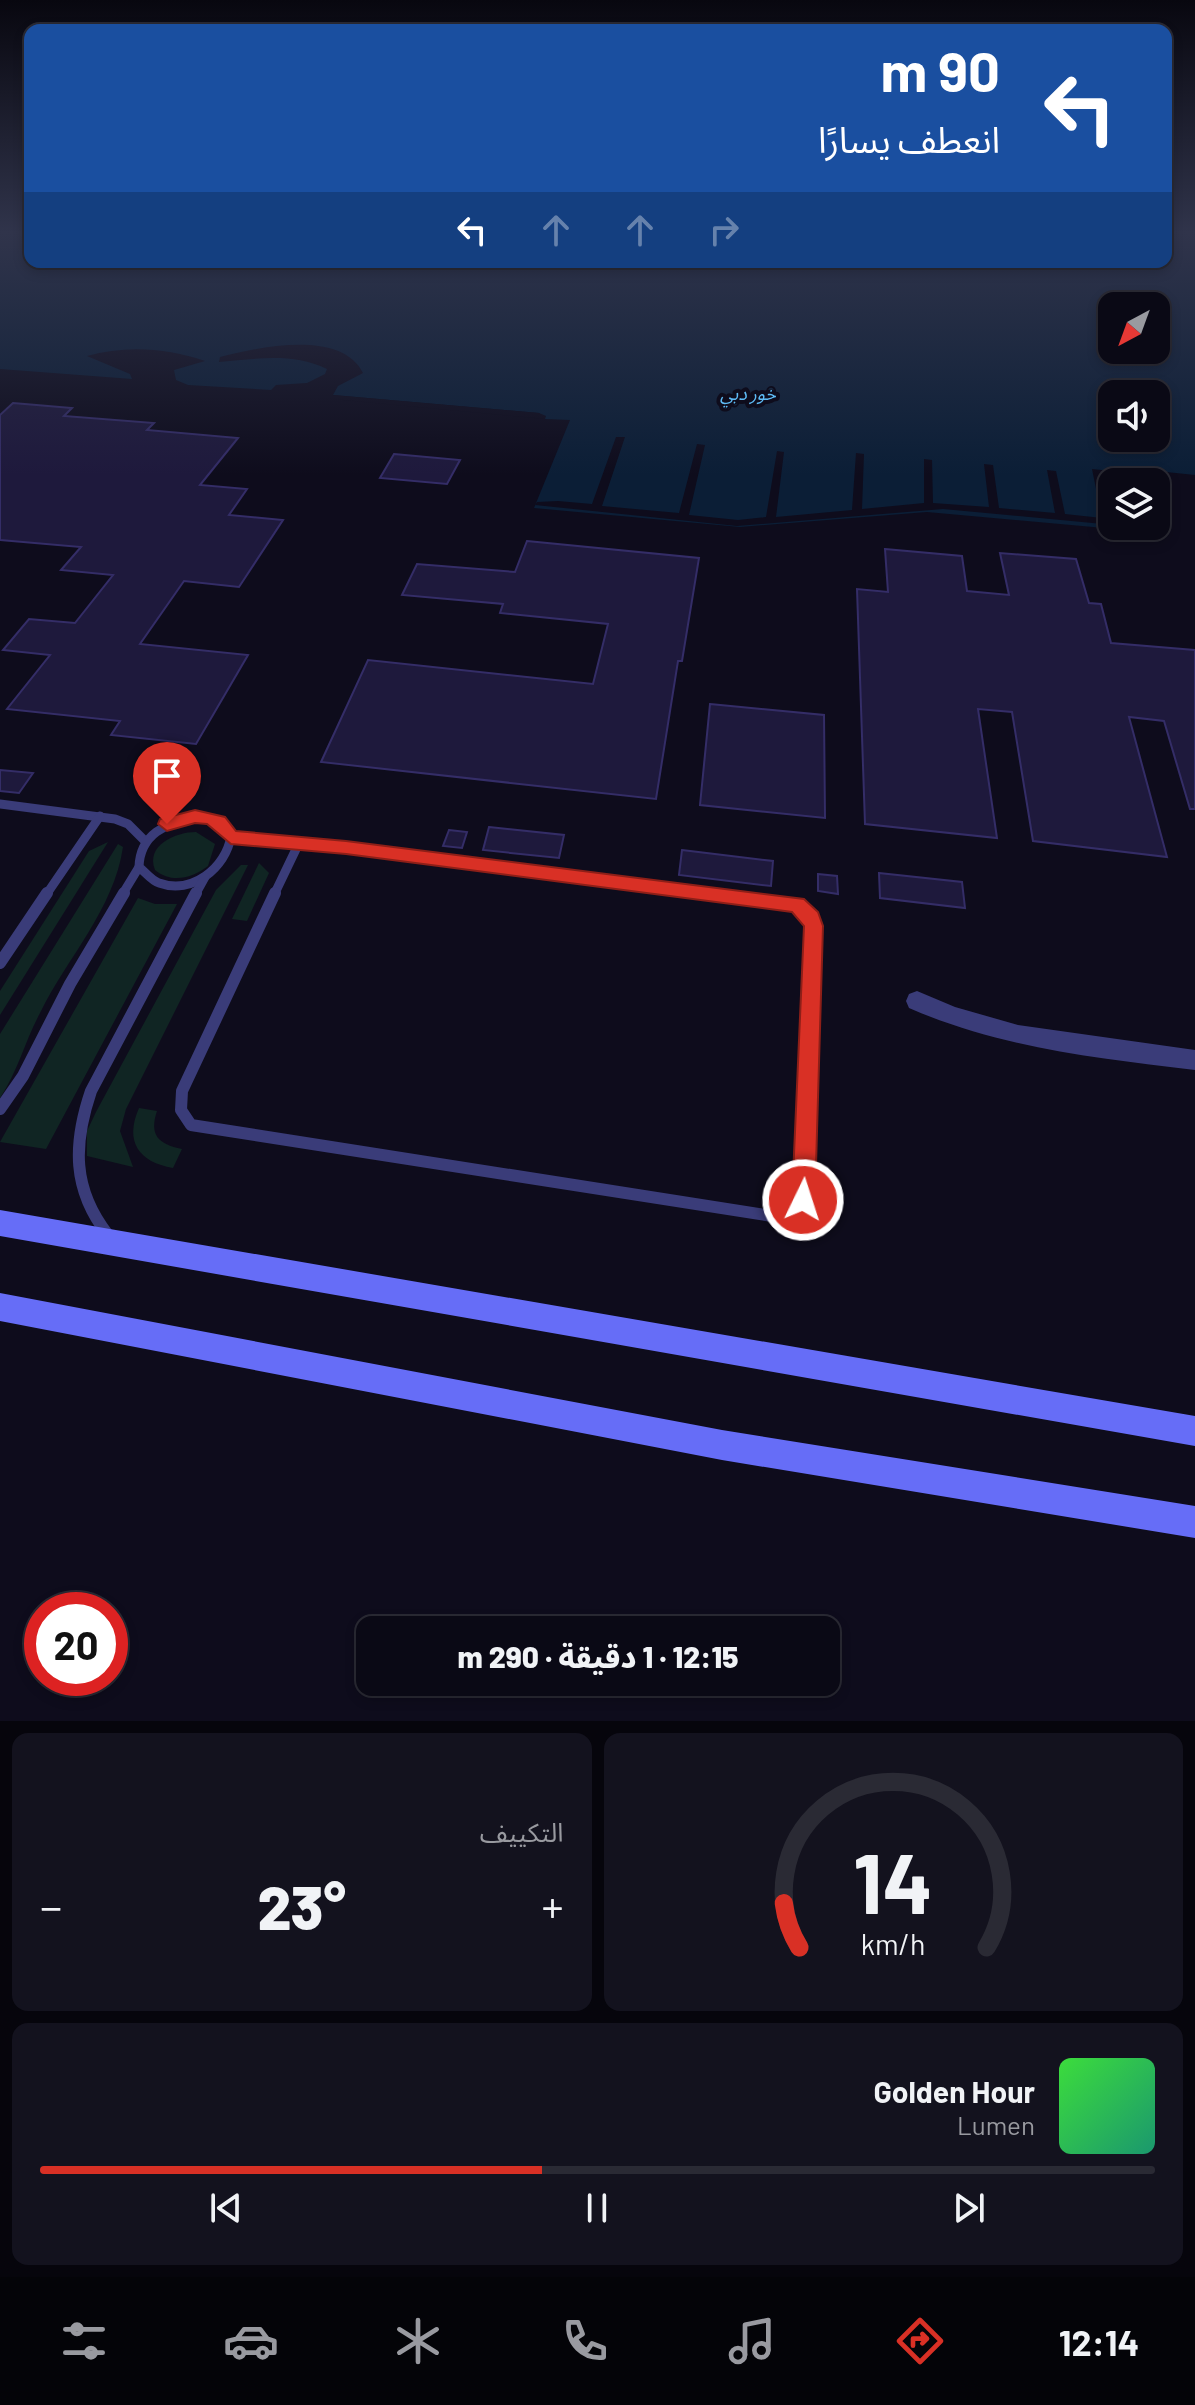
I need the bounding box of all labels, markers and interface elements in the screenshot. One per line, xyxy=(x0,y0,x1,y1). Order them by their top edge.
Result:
text: 90 m xyxy=(880,36,1000,103)
icon: left xyxy=(1028,56,1132,160)
text: انعطف يسارًا xyxy=(818,117,1000,160)
icon: left xyxy=(450,208,494,252)
icon: ahead xyxy=(534,208,578,252)
icon: ahead xyxy=(618,208,662,252)
icon: right xyxy=(702,208,746,252)
north arrow xyxy=(1098,292,1170,364)
map controls xyxy=(1098,292,1170,540)
button: sound xyxy=(1098,380,1170,452)
water label: خور دبي xyxy=(720,382,776,408)
button: layers xyxy=(1098,468,1170,540)
pin xyxy=(133,742,201,824)
icon: arrive xyxy=(145,754,189,798)
position arrow xyxy=(761,1158,845,1242)
speed limit sign: 20 xyxy=(24,1592,128,1696)
text: 12:15 · 1 دقيقة · 290 m xyxy=(458,1638,739,1674)
text: التكييف xyxy=(480,1816,564,1847)
text: 14 xyxy=(853,1831,933,1931)
text: 23° xyxy=(258,1870,346,1942)
text: − xyxy=(40,1879,62,1932)
text: + xyxy=(541,1879,563,1932)
text: km/h xyxy=(861,1926,926,1961)
text: Golden Hour xyxy=(873,2073,1035,2109)
text: Lumen xyxy=(957,2109,1035,2140)
icon: previous xyxy=(204,2186,248,2230)
icon: pause xyxy=(575,2186,619,2230)
icon: next xyxy=(947,2186,991,2230)
icon: filters xyxy=(56,2313,112,2369)
icon: car xyxy=(223,2313,279,2369)
icon: climate xyxy=(390,2313,446,2369)
icon: phone xyxy=(557,2313,613,2369)
icon: music xyxy=(724,2313,780,2369)
icon: directions xyxy=(892,2313,948,2369)
text: 12:14 xyxy=(1059,2320,1139,2363)

